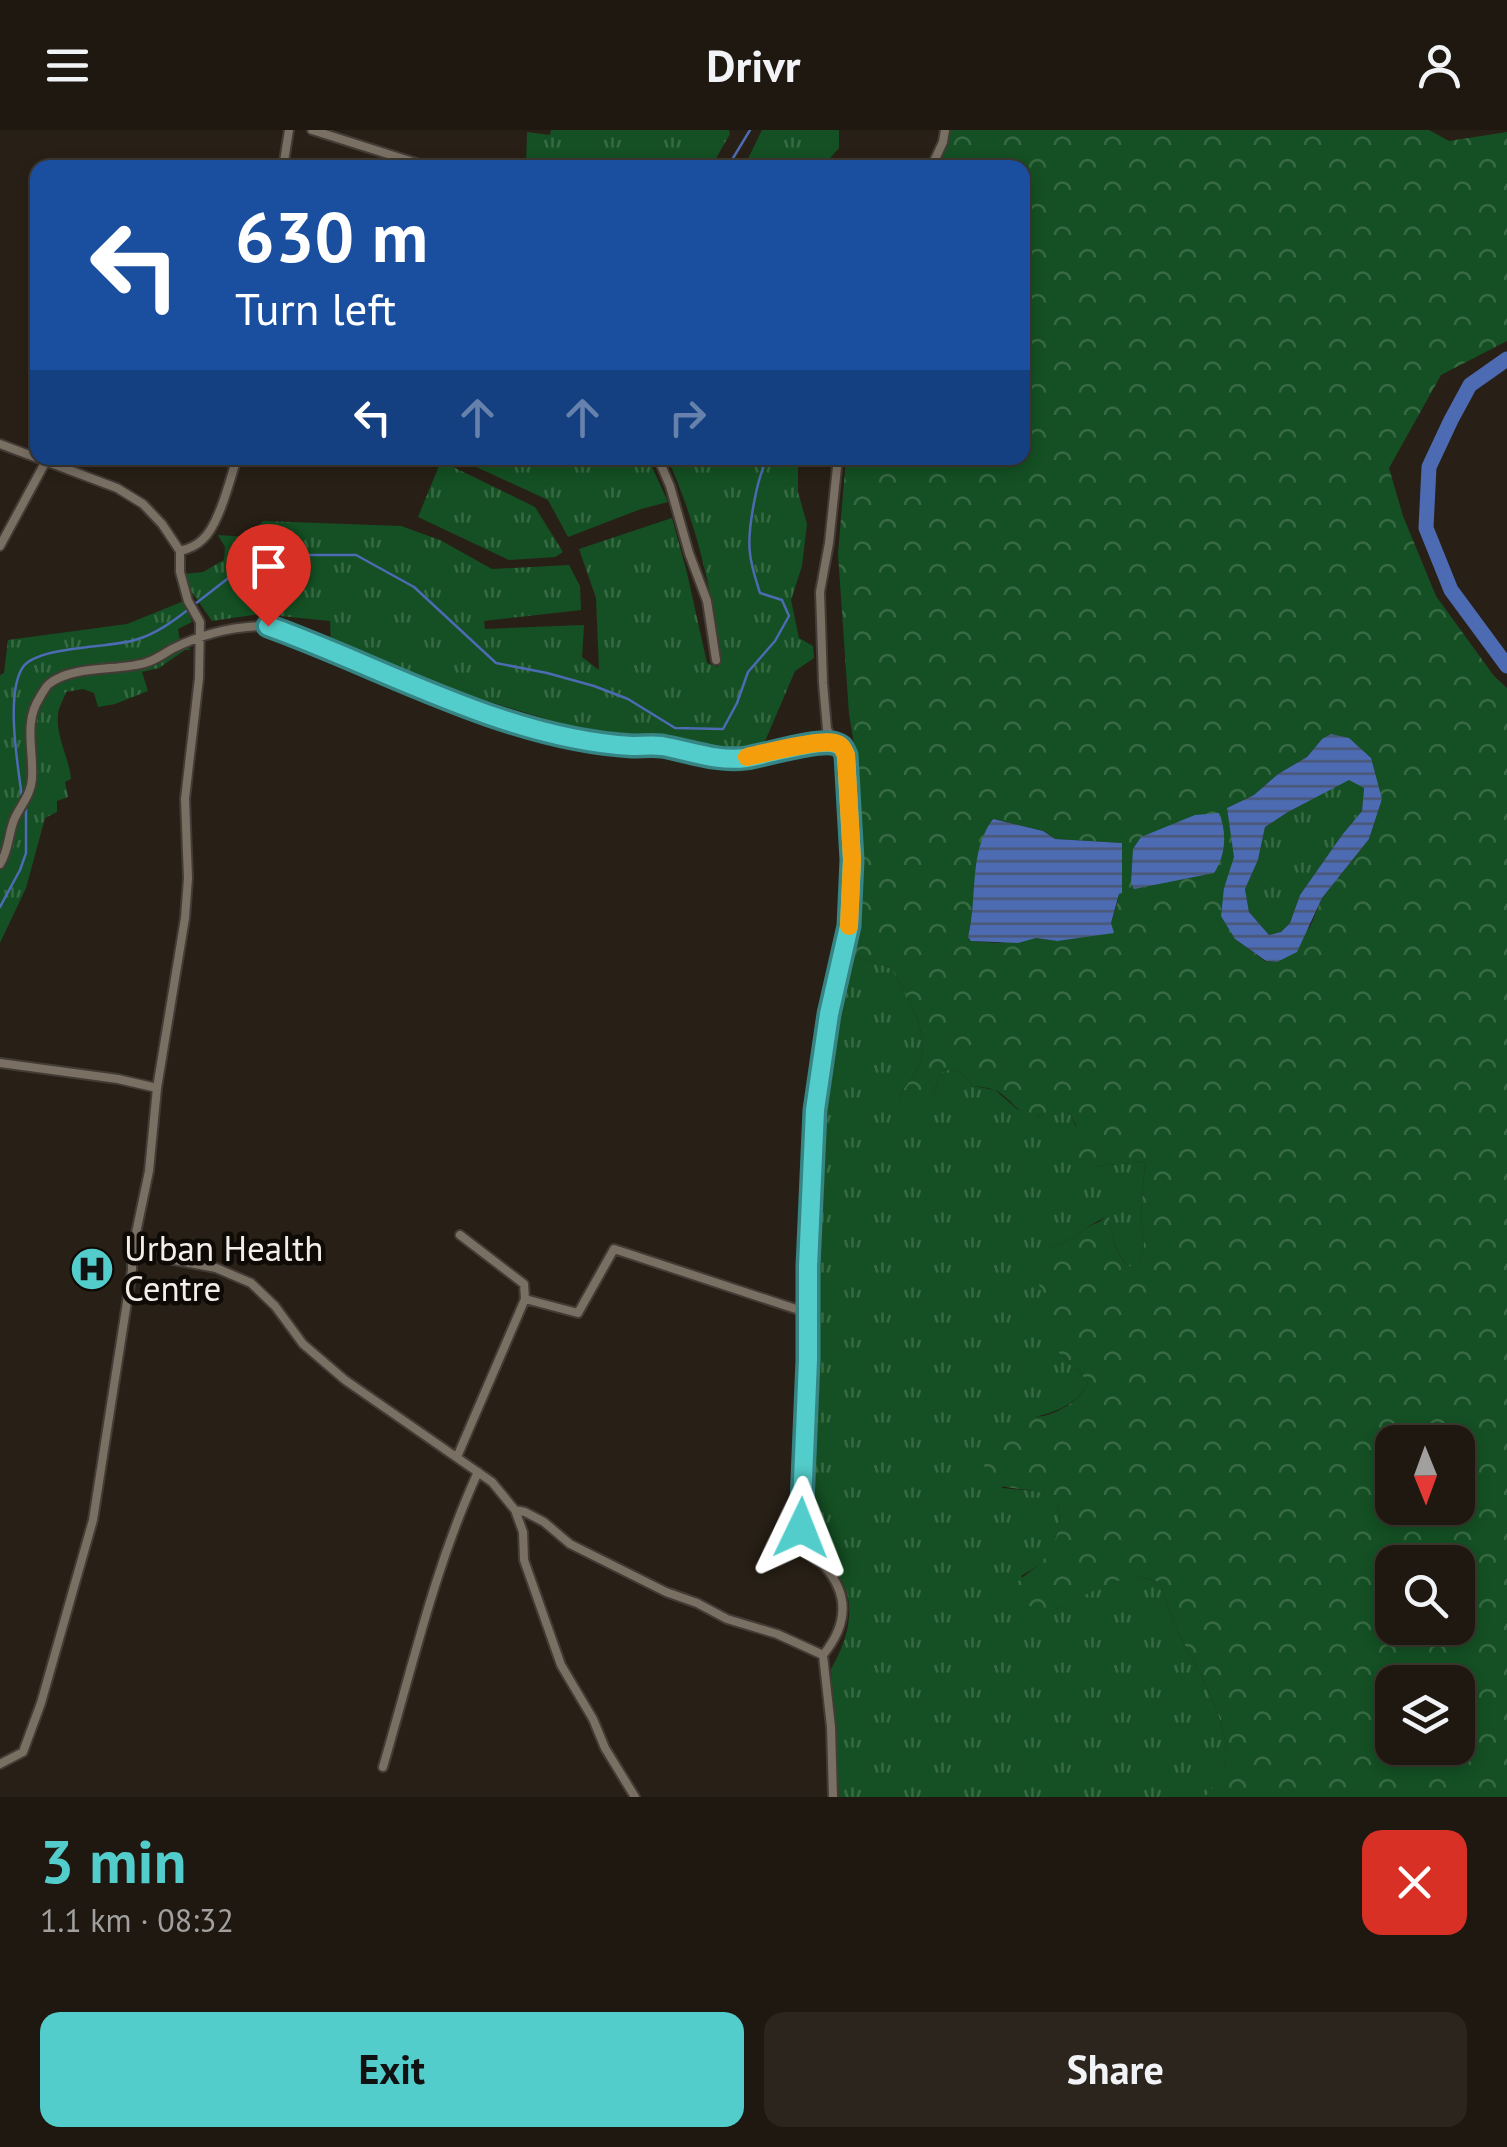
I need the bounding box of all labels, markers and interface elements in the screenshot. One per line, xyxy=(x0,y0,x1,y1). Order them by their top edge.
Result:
text: Drivr xyxy=(706,36,801,94)
icon: menu xyxy=(40,38,95,93)
icon: person xyxy=(1412,38,1467,93)
text: 630 m xyxy=(235,191,428,281)
icon: left xyxy=(70,200,200,330)
text: Turn left xyxy=(235,279,396,337)
icon: left xyxy=(345,390,400,445)
icon: ahead xyxy=(450,390,505,445)
icon: ahead xyxy=(555,390,610,445)
icon: right xyxy=(660,390,715,445)
pin xyxy=(226,524,311,627)
icon: arrive xyxy=(241,539,296,594)
place label: Urban Health Centre xyxy=(124,1225,323,1311)
hospital icon: Urban Health Centre xyxy=(69,1246,115,1292)
north arrow xyxy=(1375,1425,1475,1525)
map controls xyxy=(1375,1425,1475,1765)
position arrow xyxy=(749,1476,853,1580)
button: search xyxy=(1375,1545,1475,1645)
button: layers xyxy=(1375,1665,1475,1765)
text: 3 min xyxy=(40,1822,186,1900)
button: close xyxy=(1362,1830,1467,1935)
text: 1.1 km · 08:32 xyxy=(40,1899,234,1941)
button: Exit xyxy=(40,2012,744,2127)
button: Share xyxy=(764,2012,1467,2127)

